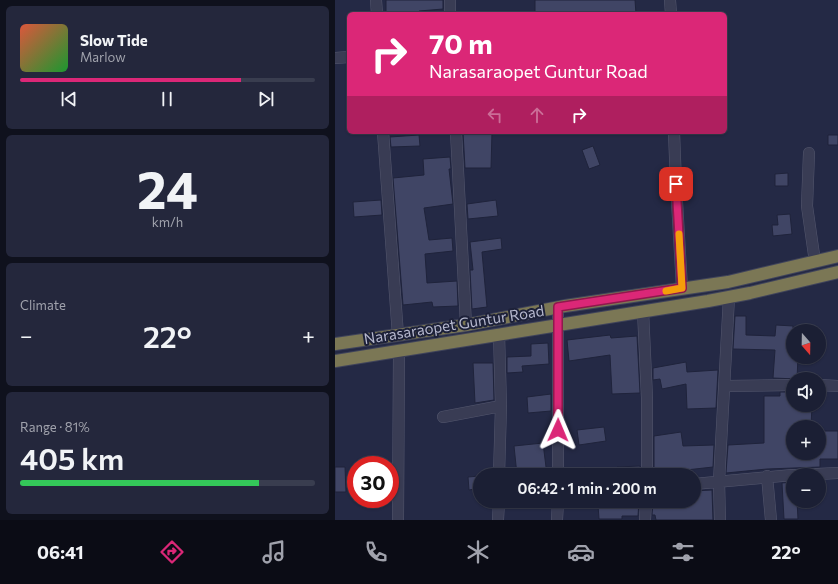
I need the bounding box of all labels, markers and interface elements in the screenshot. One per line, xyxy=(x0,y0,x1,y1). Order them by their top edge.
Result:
text: 70 m xyxy=(429,26,493,60)
icon: right xyxy=(363,28,415,80)
text: Slow Tide xyxy=(80,31,148,49)
text: Marlow xyxy=(80,49,126,65)
text: Narasaraopet Guntur Road xyxy=(429,60,648,82)
icon: previous xyxy=(58,88,80,110)
icon: pause xyxy=(156,88,178,110)
icon: next xyxy=(255,88,277,110)
icon: left xyxy=(484,104,506,126)
icon: ahead xyxy=(526,104,548,126)
icon: right xyxy=(568,104,590,126)
text: 24 xyxy=(137,156,198,220)
pin xyxy=(659,167,693,201)
icon: arrive xyxy=(665,173,687,195)
text: km/h xyxy=(152,214,183,230)
text: Climate xyxy=(20,297,66,313)
street label: Narasaraopet Guntur Road xyxy=(362,301,545,347)
text: 22° xyxy=(143,317,192,354)
text: − xyxy=(20,322,33,349)
text: + xyxy=(302,322,315,349)
north arrow xyxy=(786,324,826,364)
map controls xyxy=(786,324,826,508)
button: sound xyxy=(786,372,826,412)
position arrow xyxy=(537,409,579,451)
text: Range · 81% xyxy=(20,419,90,435)
button: + xyxy=(786,420,826,460)
text: 405 km xyxy=(20,439,124,476)
speed limit sign: 30 xyxy=(347,456,399,508)
button: − xyxy=(786,468,826,508)
text: 06:42 · 1 min · 200 m xyxy=(518,479,656,497)
icon: directions xyxy=(158,538,186,566)
icon: music xyxy=(260,538,288,566)
icon: phone xyxy=(362,538,390,566)
icon: climate xyxy=(464,538,492,566)
icon: car xyxy=(567,538,595,566)
icon: filters xyxy=(669,538,697,566)
text: 06:41 xyxy=(37,541,84,563)
text: 22° xyxy=(771,541,801,563)

